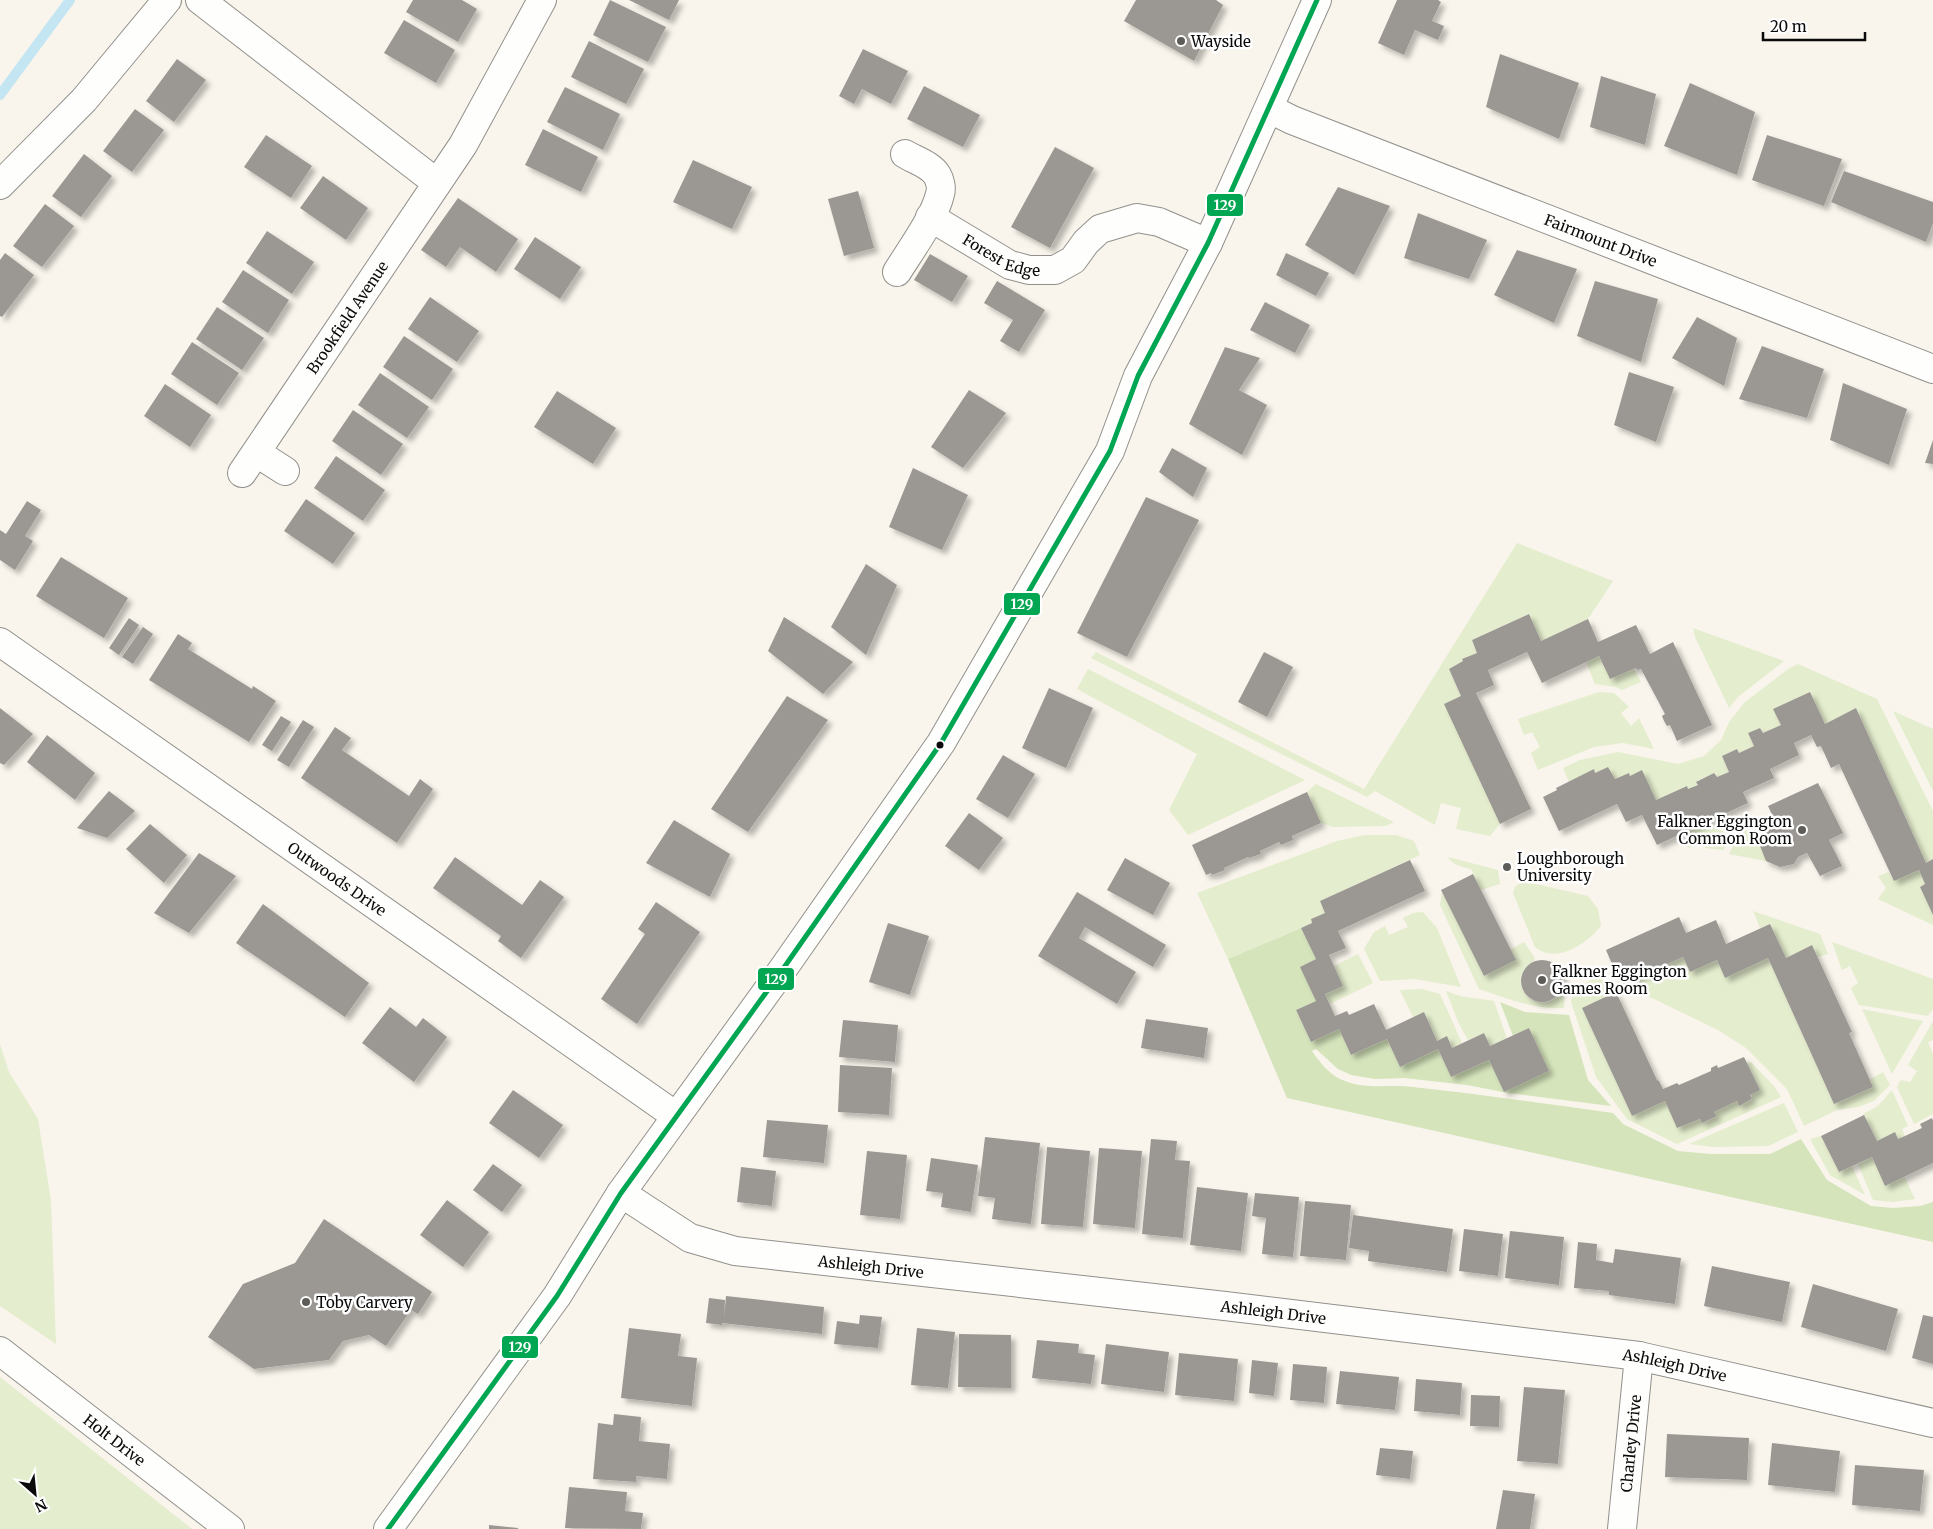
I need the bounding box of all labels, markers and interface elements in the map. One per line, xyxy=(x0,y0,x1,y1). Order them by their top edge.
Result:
scale bar xyxy=(1763,10,1866,42)
text: 20 m xyxy=(1770,17,1807,36)
place label: Wayside xyxy=(1190,32,1251,51)
marker: Wayside xyxy=(1175,35,1187,47)
line badge: 129 xyxy=(1206,193,1244,217)
text: 129 xyxy=(1213,196,1237,214)
street label: Fairmount Drive xyxy=(1542,210,1660,271)
street label: Forest Edge xyxy=(959,229,1040,280)
street label: Brookfield Avenue xyxy=(302,257,392,377)
line badge: 129 xyxy=(1003,592,1041,616)
text: 129 xyxy=(1010,595,1034,613)
unlabelled marker xyxy=(935,740,945,750)
place label: Falkner Eggington Common Room xyxy=(1657,812,1792,848)
marker: Falkner Eggington Common Room xyxy=(1796,824,1808,836)
street label: Outwoods Drive xyxy=(284,837,391,920)
place label: Loughborough University xyxy=(1517,849,1624,885)
marker: Loughborough University xyxy=(1501,861,1513,873)
place label: Falkner Eggington Games Room xyxy=(1552,962,1687,998)
line badge: 129 xyxy=(757,967,795,991)
text: 129 xyxy=(764,970,788,988)
marker: Falkner Eggington Games Room xyxy=(1536,974,1548,986)
street label: Ashleigh Drive xyxy=(816,1251,925,1282)
place label: Toby Carvery xyxy=(316,1293,413,1312)
marker: Toby Carvery xyxy=(300,1296,312,1308)
street label: Ashleigh Drive xyxy=(1219,1296,1327,1328)
line badge: 129 xyxy=(501,1335,539,1359)
text: 129 xyxy=(508,1338,532,1356)
street label: Ashleigh Drive xyxy=(1621,1344,1729,1385)
street label: Charley Drive xyxy=(1616,1394,1645,1493)
street label: Holt Drive xyxy=(80,1410,150,1470)
north arrow xyxy=(10,1469,60,1519)
text: N xyxy=(32,1495,50,1516)

